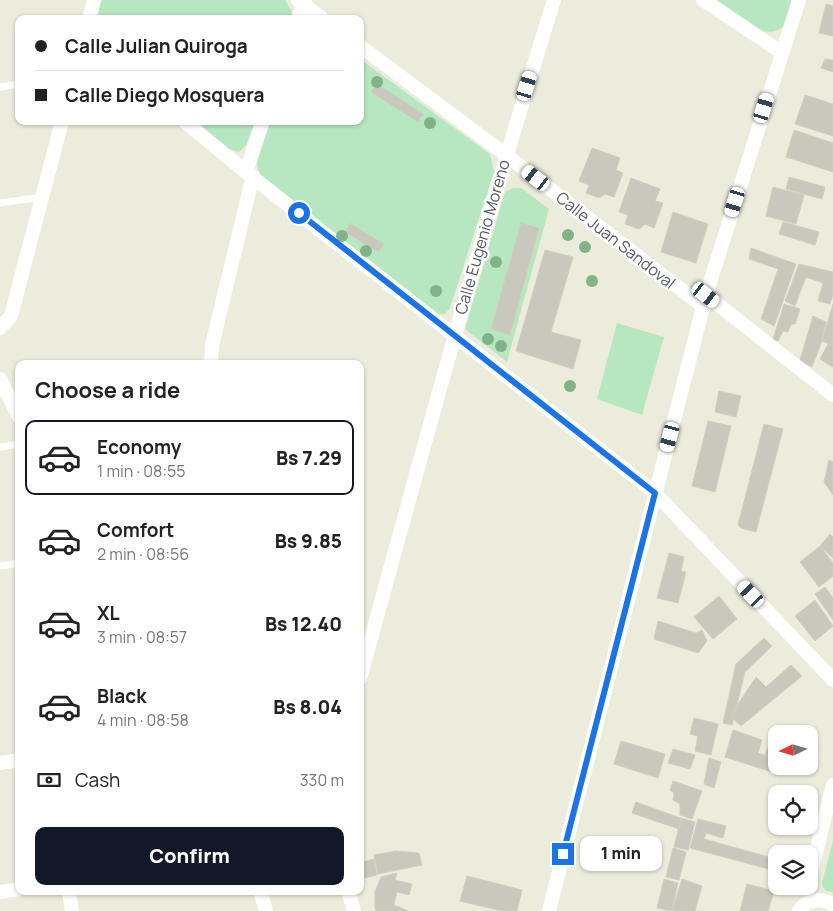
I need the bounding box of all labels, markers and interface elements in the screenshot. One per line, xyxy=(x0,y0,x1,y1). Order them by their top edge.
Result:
text: Calle Julian Quiroga xyxy=(65,33,248,59)
car xyxy=(515,69,538,103)
text: Calle Diego Mosquera xyxy=(65,82,265,108)
car xyxy=(752,91,775,125)
street label: Calle Eugenio Moreno xyxy=(449,157,515,317)
car xyxy=(519,163,552,193)
car xyxy=(723,185,746,219)
street label: Calle Juan Sandoval xyxy=(552,186,680,294)
route start xyxy=(288,202,310,224)
car xyxy=(689,280,722,310)
text: Choose a ride xyxy=(35,375,180,405)
car xyxy=(658,421,681,453)
text: Economy xyxy=(97,434,181,460)
icon: car xyxy=(37,435,82,480)
text: Bs 7.29 xyxy=(276,445,342,471)
text: 1 min · 08:55 xyxy=(97,460,186,482)
text: Comfort xyxy=(97,517,174,543)
icon: car xyxy=(37,518,82,563)
text: Bs 9.85 xyxy=(275,528,342,554)
text: 2 min · 08:56 xyxy=(97,543,189,565)
car xyxy=(735,578,766,610)
text: XL xyxy=(97,600,120,626)
icon: car xyxy=(37,601,82,646)
text: Bs 12.40 xyxy=(265,611,342,637)
text: 3 min · 08:57 xyxy=(97,626,187,648)
text: Black xyxy=(97,683,146,709)
icon: car xyxy=(37,684,82,729)
text: Bs 8.04 xyxy=(273,694,342,720)
text: 4 min · 08:58 xyxy=(97,709,189,731)
north arrow xyxy=(768,725,818,775)
map controls xyxy=(768,725,818,895)
icon: cash xyxy=(35,766,63,794)
text: Cash xyxy=(75,767,120,793)
text: 330 m xyxy=(300,769,344,791)
button: locate xyxy=(768,785,818,835)
button: Confirm xyxy=(35,827,344,885)
callout: 1 min xyxy=(580,836,663,872)
text: 1 min xyxy=(601,842,641,864)
route end xyxy=(552,843,574,865)
button: layers xyxy=(768,845,818,895)

